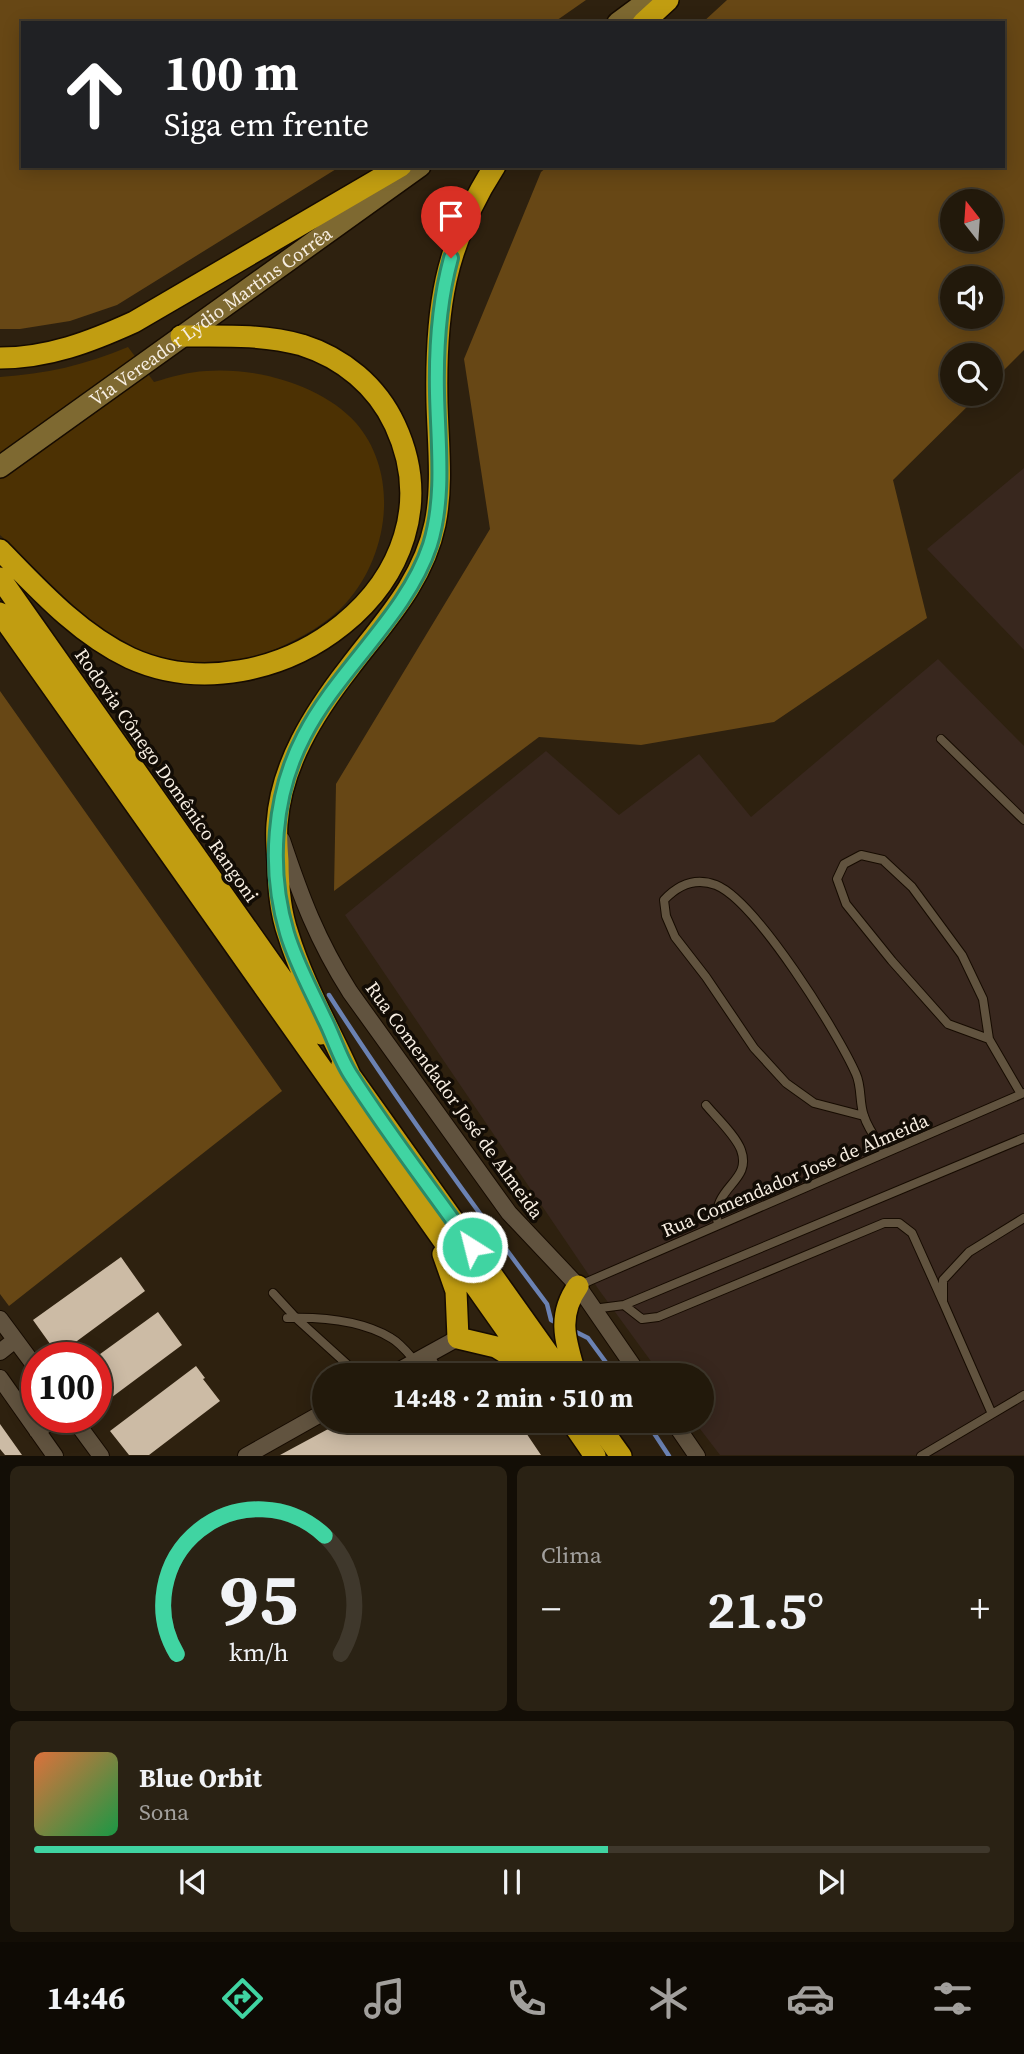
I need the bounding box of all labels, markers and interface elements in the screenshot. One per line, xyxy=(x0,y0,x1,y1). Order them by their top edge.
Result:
text: 100 m xyxy=(164,39,299,106)
icon: ahead xyxy=(49,49,140,140)
text: Siga em frente xyxy=(164,103,369,147)
pin xyxy=(421,186,481,258)
north arrow xyxy=(940,189,1003,252)
map controls xyxy=(940,189,1003,406)
icon: arrive xyxy=(432,197,470,235)
street label: Via Vereador Lydio Martins Corrêa xyxy=(84,220,338,412)
button: sound xyxy=(940,266,1003,329)
button: search xyxy=(940,343,1003,406)
street label: Rodovia Cônego Domênico Rangoni xyxy=(69,643,265,907)
street label: Rua Comendador José de Almeida xyxy=(360,976,550,1224)
street label: Rua Comendador Jose de Almeida xyxy=(658,1107,933,1243)
position arrow xyxy=(435,1210,509,1284)
speed limit sign: 100 xyxy=(21,1342,112,1433)
text: 14:48 · 2 min · 510 m xyxy=(393,1380,633,1416)
text: Clima xyxy=(541,1539,602,1571)
text: 95 xyxy=(219,1550,298,1649)
text: 21.5° xyxy=(707,1574,824,1645)
text: − xyxy=(541,1583,561,1635)
text: + xyxy=(970,1583,990,1635)
text: km/h xyxy=(229,1635,288,1669)
text: Blue Orbit xyxy=(139,1760,262,1796)
text: Sona xyxy=(139,1796,189,1828)
icon: previous xyxy=(174,1863,212,1901)
icon: pause xyxy=(493,1863,531,1901)
icon: next xyxy=(812,1863,850,1901)
icon: directions xyxy=(218,1974,267,2023)
icon: music xyxy=(360,1974,409,2023)
icon: phone xyxy=(502,1974,551,2023)
icon: climate xyxy=(644,1974,693,2023)
icon: car xyxy=(786,1974,835,2023)
icon: filters xyxy=(928,1974,977,2023)
text: 14:46 xyxy=(47,1976,125,2020)

